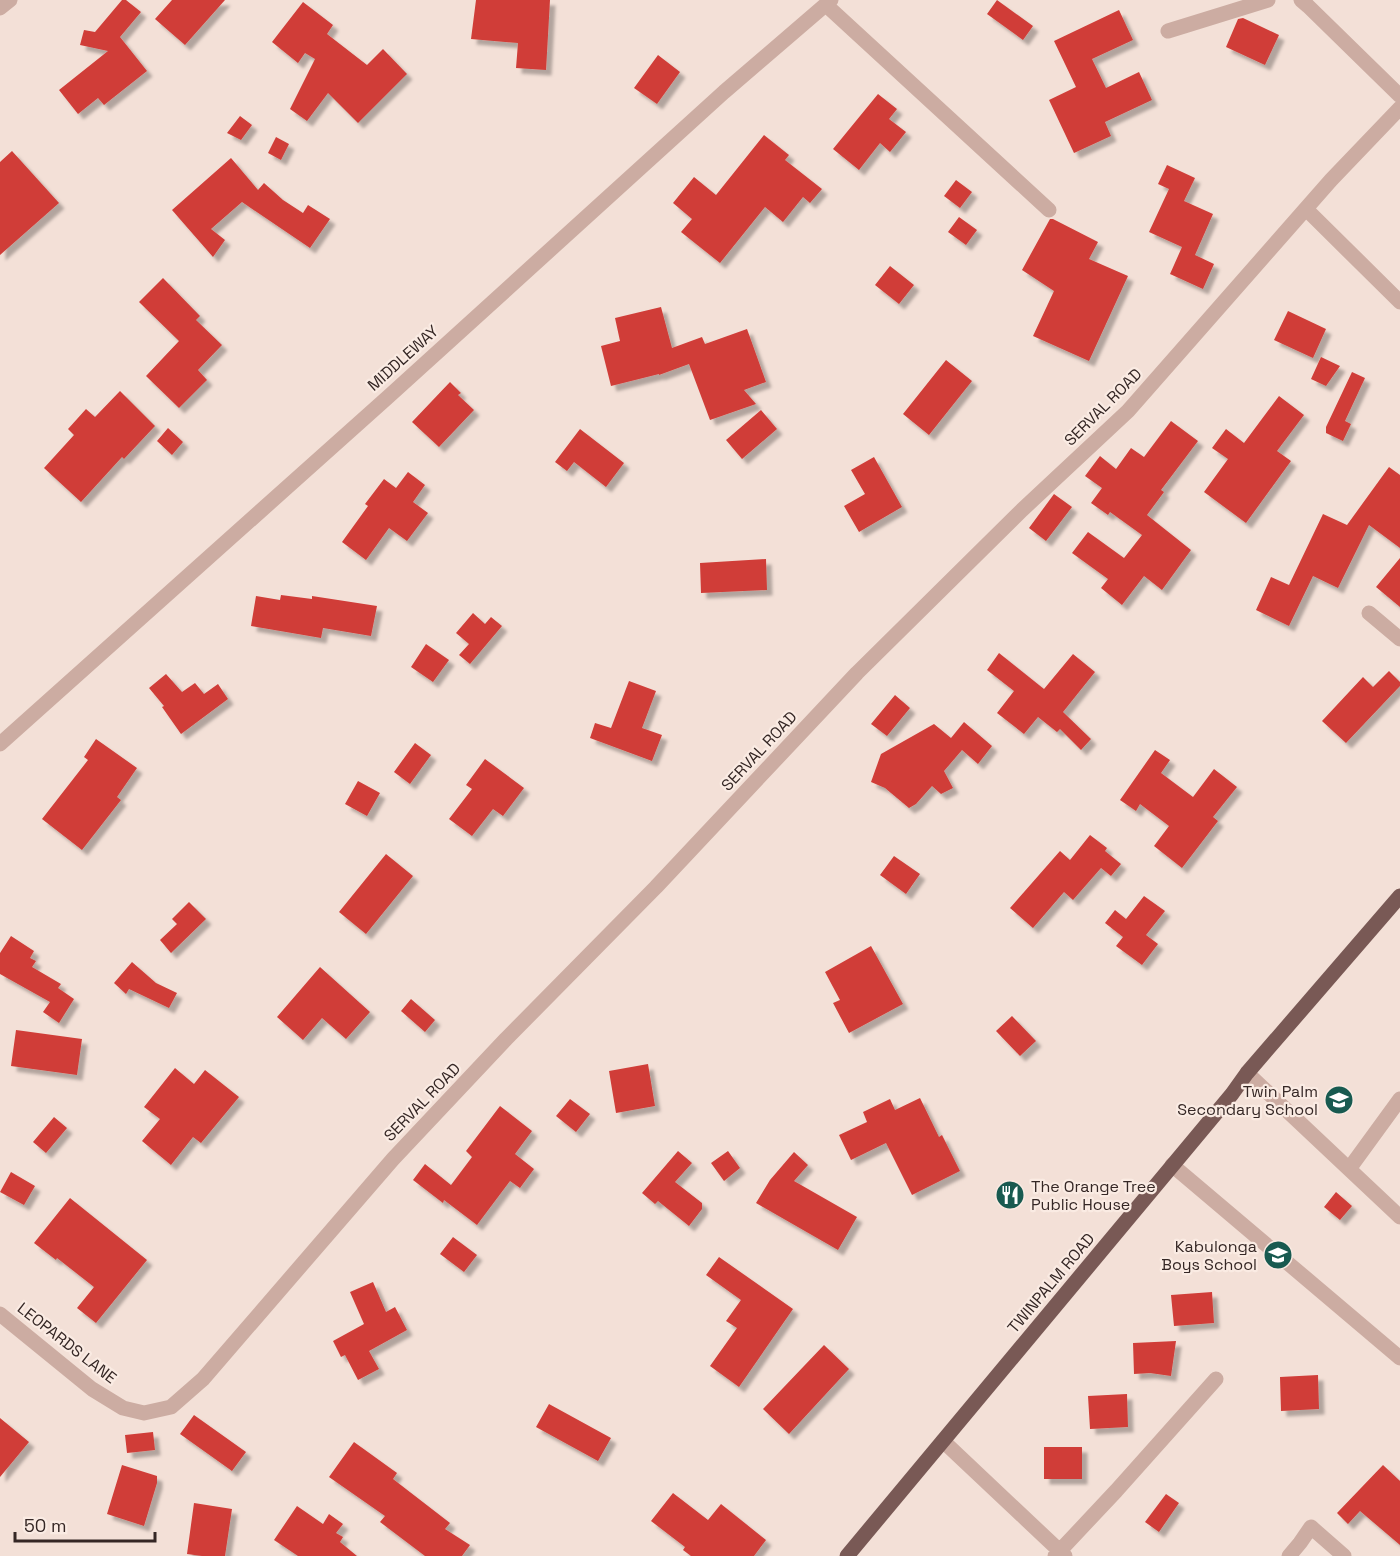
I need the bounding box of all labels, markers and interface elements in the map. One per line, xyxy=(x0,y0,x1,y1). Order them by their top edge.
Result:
street label: MIDDLEWAY xyxy=(363,320,443,395)
street label: SERVAL ROAD xyxy=(1060,364,1146,450)
street label: SERVAL ROAD xyxy=(717,707,801,795)
street label: SERVAL ROAD xyxy=(379,1058,465,1146)
place label: Twin Palm Secondary School xyxy=(1177,1081,1318,1120)
school or university icon: Twin Palm Secondary School xyxy=(1323,1084,1355,1116)
place label: The Orange Tree Public House xyxy=(1031,1176,1156,1215)
restaurant icon: The Orange Tree Public House xyxy=(994,1179,1026,1211)
street label: TWINPALM ROAD xyxy=(1003,1228,1099,1338)
place label: Kabulonga Boys School xyxy=(1161,1236,1257,1275)
school or university icon: Kabulonga Boys School xyxy=(1262,1239,1294,1271)
street label: LEOPARDS LANE xyxy=(13,1298,121,1388)
scale bar xyxy=(15,1505,154,1543)
text: 50 m xyxy=(24,1514,66,1537)

